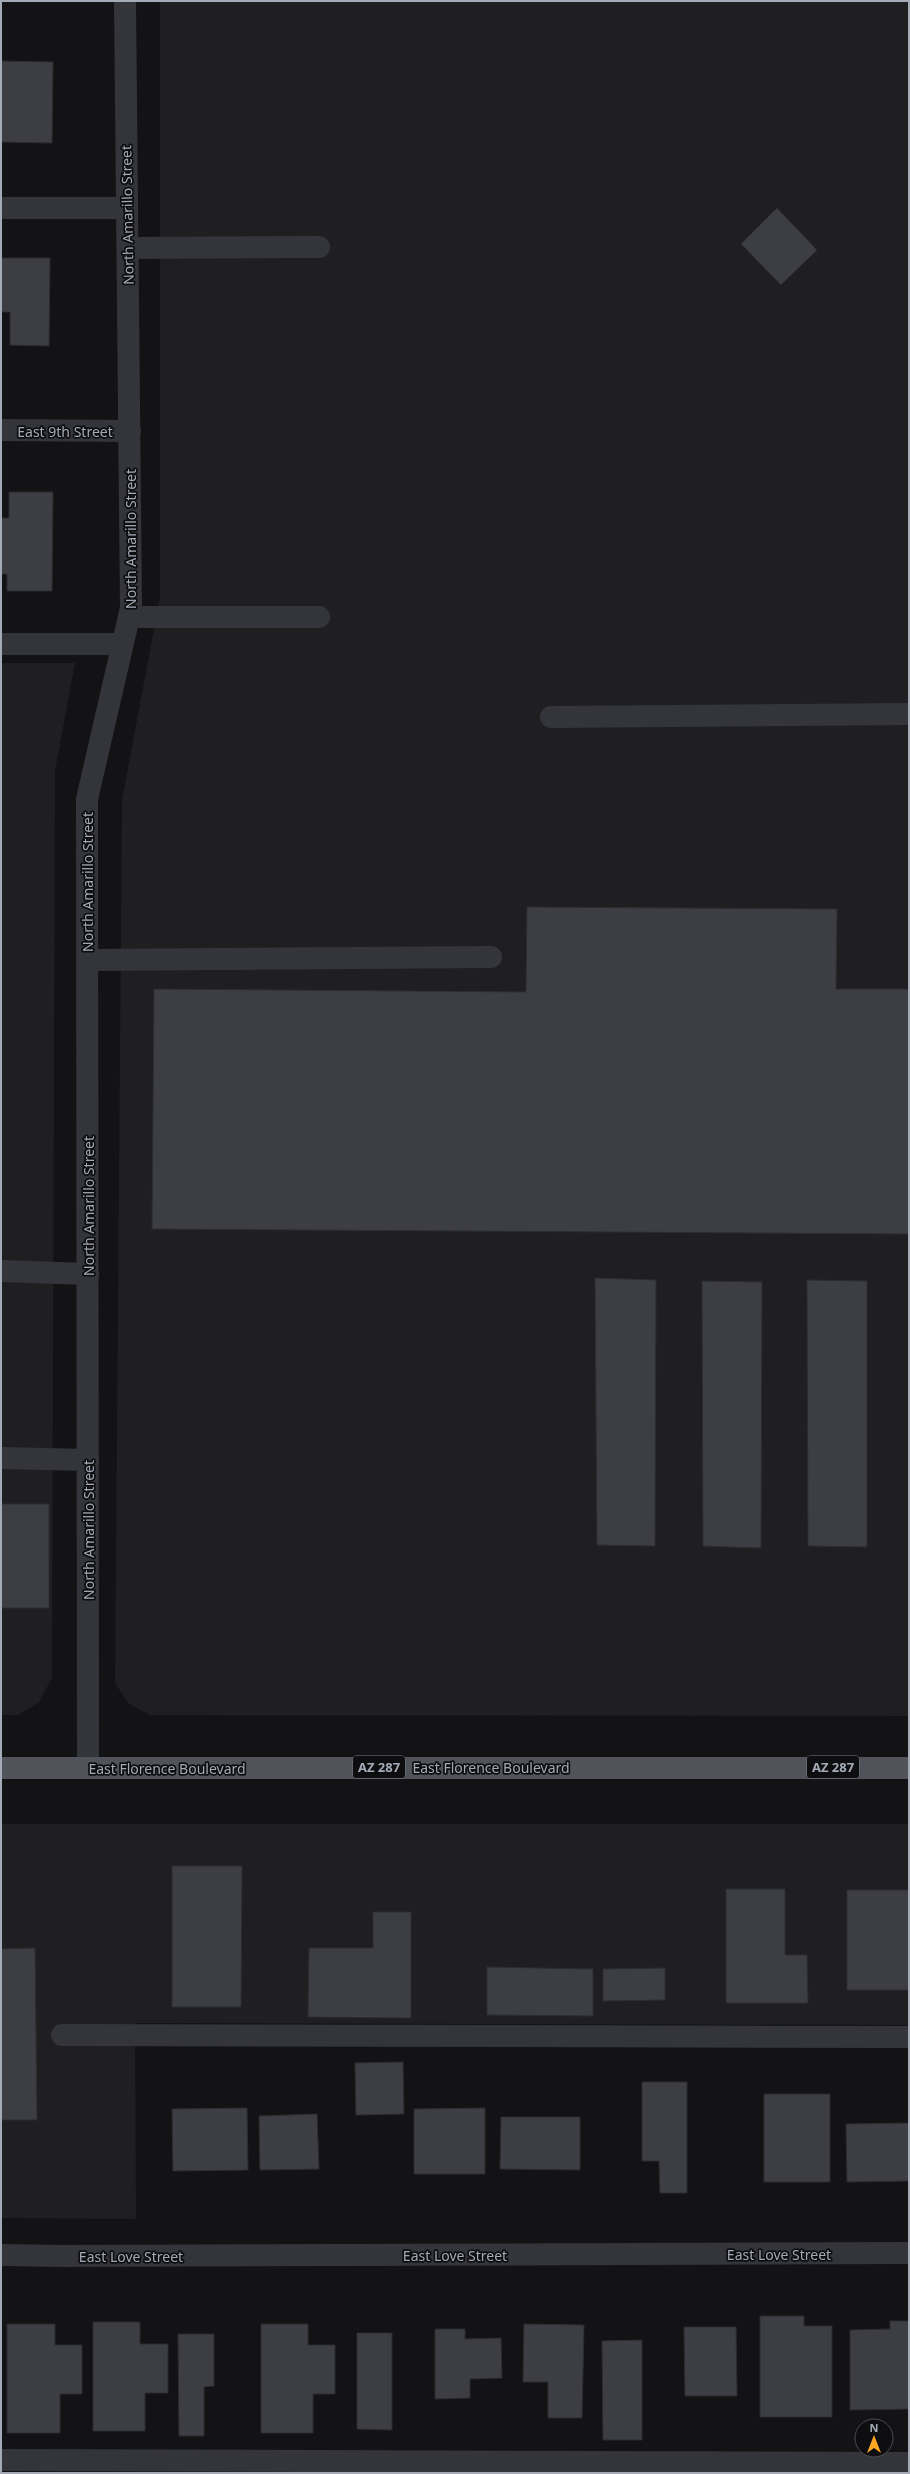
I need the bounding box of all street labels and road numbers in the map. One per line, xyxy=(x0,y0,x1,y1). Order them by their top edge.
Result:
street label: North Amarillo Street xyxy=(116,145,138,285)
street label: East 9th Street xyxy=(17,422,113,441)
street label: North Amarillo Street xyxy=(121,469,140,609)
street label: North Amarillo Street xyxy=(78,812,97,952)
street label: North Amarillo Street xyxy=(79,1136,98,1276)
street label: North Amarillo Street xyxy=(79,1460,98,1600)
road number: AZ 287 xyxy=(353,1756,405,1778)
road number: AZ 287 xyxy=(807,1756,859,1778)
street label: East Florence Boulevard xyxy=(412,1758,570,1777)
street label: East Florence Boulevard xyxy=(88,1759,246,1778)
street label: East Love Street xyxy=(727,2245,831,2264)
street label: East Love Street xyxy=(403,2246,507,2265)
street label: East Love Street xyxy=(79,2247,183,2266)

